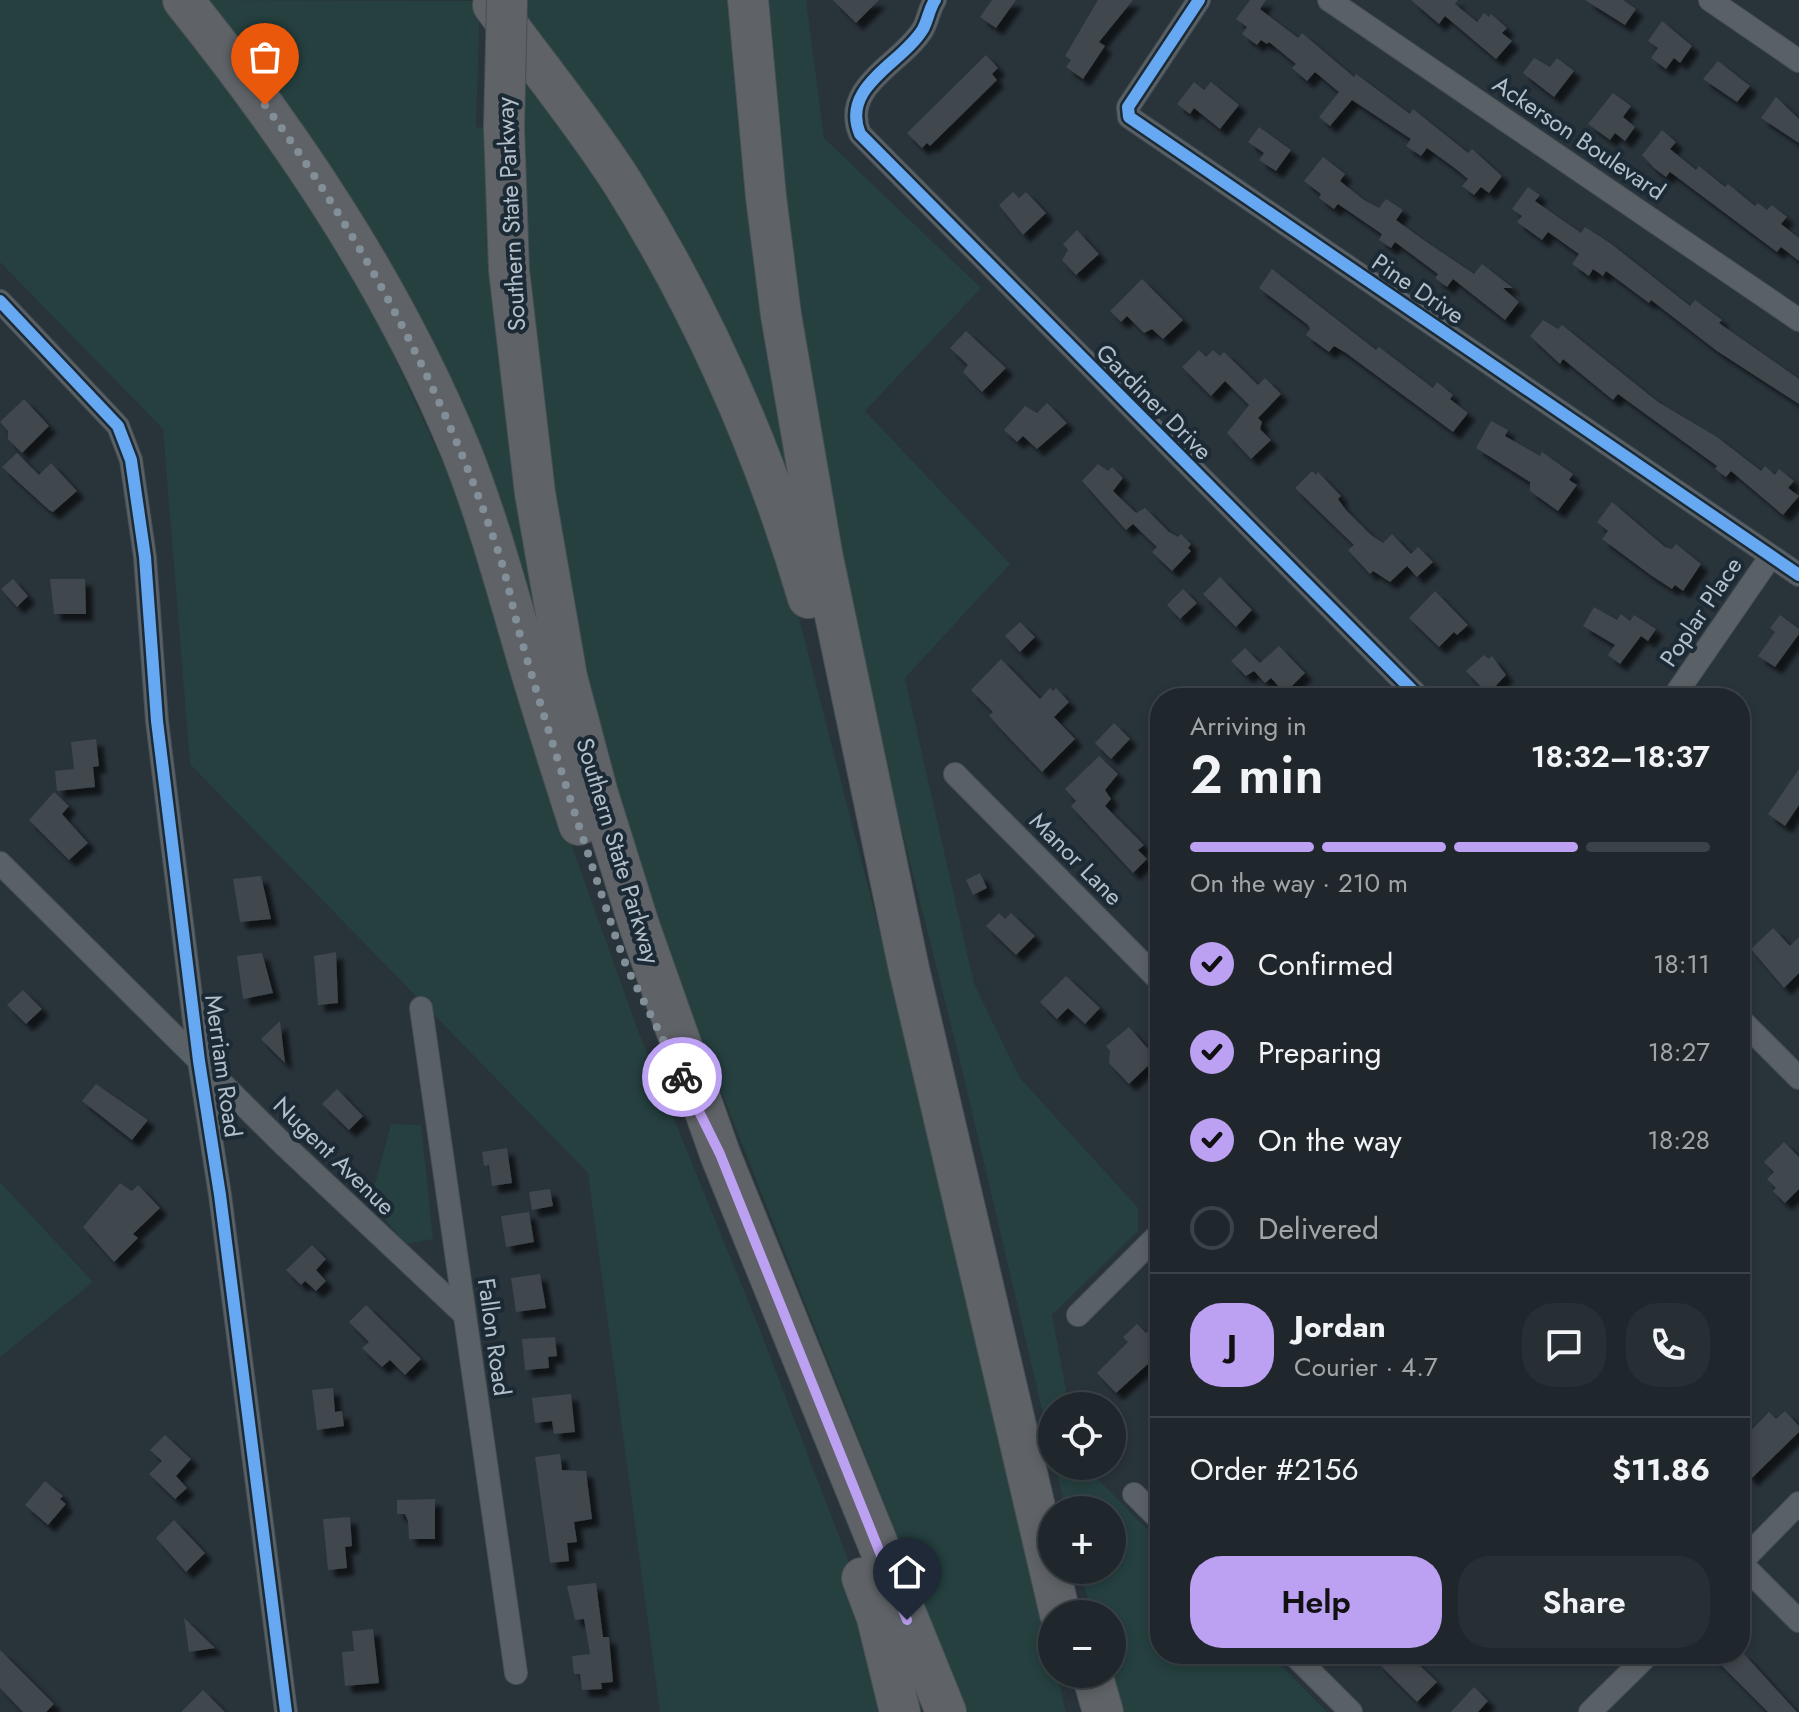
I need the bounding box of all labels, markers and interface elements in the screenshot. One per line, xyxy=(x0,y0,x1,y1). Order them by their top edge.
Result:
pin xyxy=(231,23,299,105)
icon: bag xyxy=(243,35,287,79)
street label: Ackerson Boulevard xyxy=(1486,67,1673,208)
street label: Southern State Parkway xyxy=(487,95,534,332)
street label: Pine Drive xyxy=(1365,245,1472,332)
street label: Gardiner Drive xyxy=(1088,336,1220,468)
street label: Poplar Place xyxy=(1651,550,1750,674)
text: Arriving in xyxy=(1190,707,1307,745)
street label: Southern State Parkway xyxy=(567,733,670,969)
text: 18:32–18:37 xyxy=(1531,735,1710,778)
text: 2 min xyxy=(1190,737,1323,813)
street label: Manor Lane xyxy=(1022,804,1131,913)
text: On the way · 210 m xyxy=(1190,864,1408,902)
icon: check xyxy=(1190,942,1234,986)
text: Confirmed xyxy=(1258,943,1393,986)
text: 18:11 xyxy=(1653,945,1710,983)
street label: Merriam Road xyxy=(196,992,251,1140)
icon: check xyxy=(1190,1030,1234,1074)
text: Preparing xyxy=(1258,1031,1382,1074)
text: 18:27 xyxy=(1648,1033,1710,1071)
courier xyxy=(642,1037,722,1117)
icon: bike xyxy=(660,1055,704,1099)
street label: Nugent Avenue xyxy=(266,1088,403,1223)
icon: check xyxy=(1190,1118,1234,1162)
text: On the way xyxy=(1258,1119,1402,1162)
text: 18:28 xyxy=(1647,1121,1710,1159)
text: Delivered xyxy=(1258,1207,1379,1250)
street label: Fallon Road xyxy=(469,1276,520,1398)
button: chat xyxy=(1522,1303,1606,1387)
button: phone xyxy=(1626,1303,1710,1387)
text: Jordan xyxy=(1294,1305,1386,1348)
text: J xyxy=(1227,1324,1237,1367)
text: Courier · 4.7 xyxy=(1294,1348,1438,1386)
map controls xyxy=(1038,1392,1126,1688)
button: locate xyxy=(1038,1392,1126,1480)
text: Order #2156 xyxy=(1190,1448,1359,1491)
text: $11.86 xyxy=(1612,1448,1710,1491)
button: + xyxy=(1038,1496,1126,1584)
pin xyxy=(873,1538,941,1620)
icon: home xyxy=(885,1550,929,1594)
button: Help xyxy=(1190,1556,1442,1648)
button: Share xyxy=(1458,1556,1710,1648)
button: − xyxy=(1038,1600,1126,1688)

